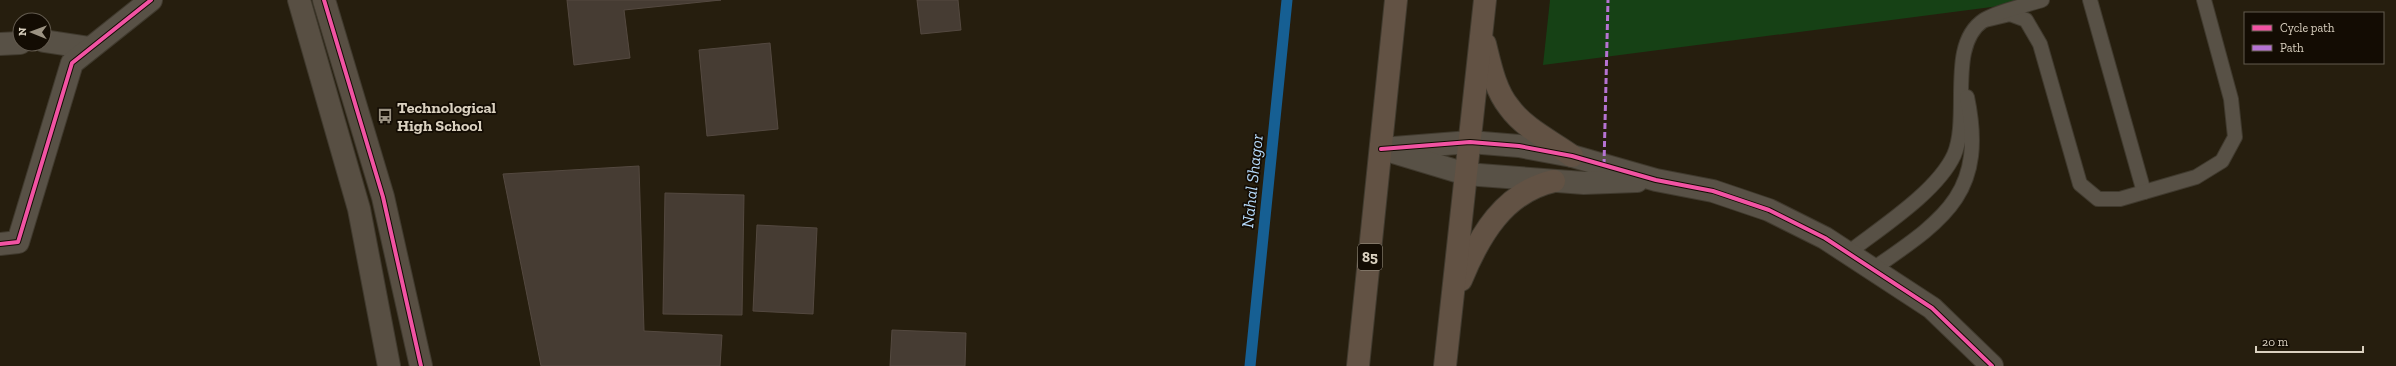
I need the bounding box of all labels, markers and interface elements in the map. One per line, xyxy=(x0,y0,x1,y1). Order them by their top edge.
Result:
north arrow xyxy=(12,12,52,52)
legend xyxy=(2244,12,2384,64)
text: Cycle path xyxy=(2280,21,2335,35)
text: N xyxy=(16,27,29,36)
text: Path xyxy=(2280,41,2304,55)
place label: Technological High School xyxy=(397,98,497,135)
bus stop icon: Technological High School xyxy=(376,107,394,125)
water label: Nahal Shagor xyxy=(1237,133,1267,229)
road number: 85 xyxy=(1358,244,1382,270)
scale bar xyxy=(2256,328,2363,354)
text: 20 m xyxy=(2262,335,2289,349)

